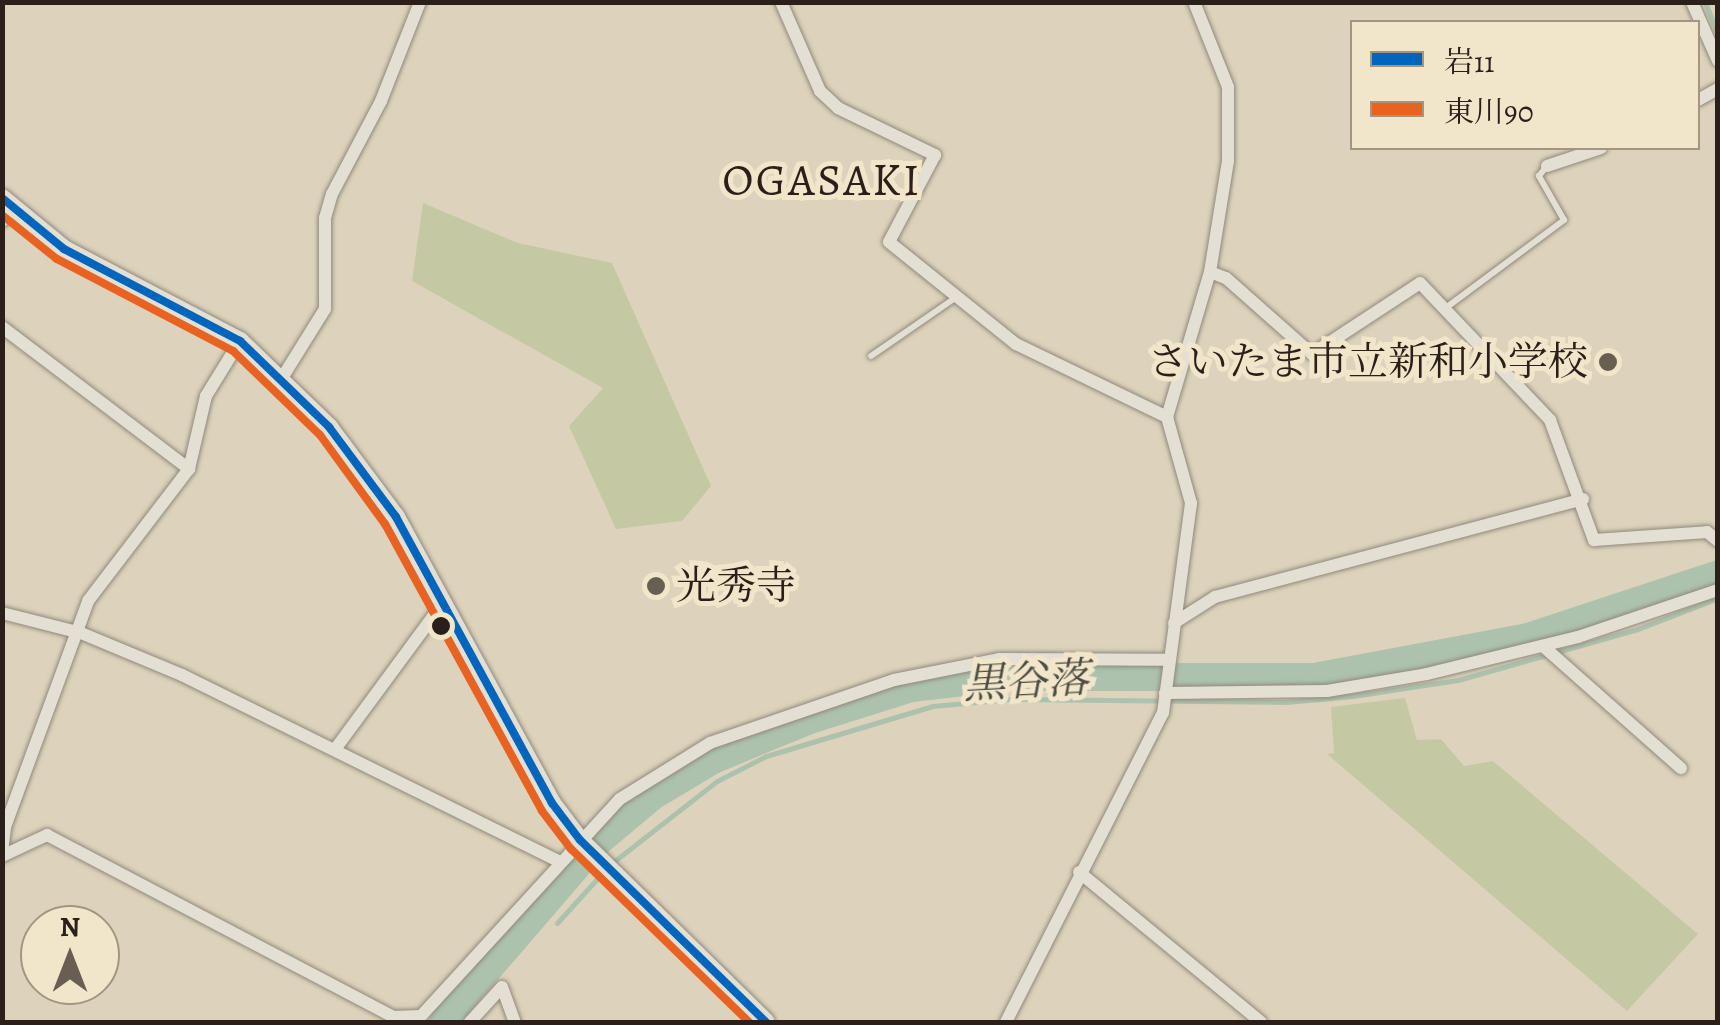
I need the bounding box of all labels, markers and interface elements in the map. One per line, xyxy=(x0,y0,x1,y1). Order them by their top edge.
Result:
legend xyxy=(1350,20,1700,150)
text: 岩11 xyxy=(1444,42,1495,82)
text: 東川90 xyxy=(1444,92,1534,132)
district label: OGASAKI xyxy=(722,154,922,208)
place label: さいたま市立新和小学校 xyxy=(1148,338,1588,386)
marker: さいたま市立新和小学校 xyxy=(1597,351,1619,373)
place label: 光秀寺 xyxy=(676,562,796,610)
marker: 光秀寺 xyxy=(645,575,667,597)
unlabelled marker xyxy=(431,616,451,636)
water label: 黒谷落 xyxy=(962,653,1090,709)
north arrow xyxy=(20,905,120,1005)
text: N xyxy=(60,908,80,946)

